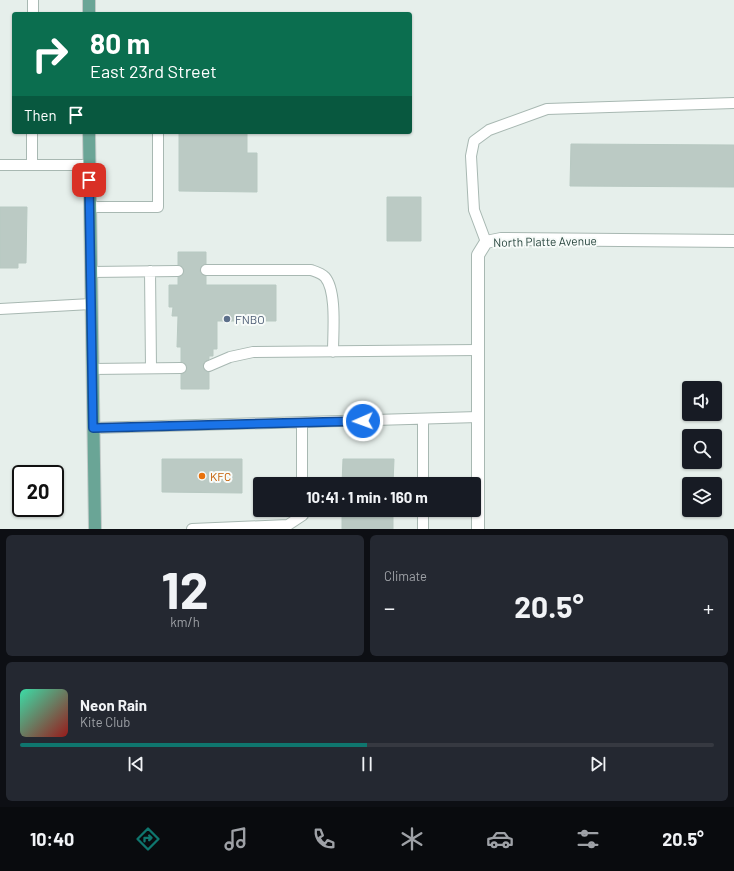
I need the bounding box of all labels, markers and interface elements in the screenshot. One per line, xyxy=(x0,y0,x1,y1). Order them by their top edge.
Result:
text: 80 m xyxy=(90,26,150,60)
icon: right xyxy=(24,28,76,80)
text: East 23rd Street xyxy=(90,60,217,82)
icon: arrive xyxy=(65,104,87,126)
text: Then xyxy=(24,106,57,124)
pin xyxy=(72,163,106,197)
icon: arrive xyxy=(78,169,100,191)
street label: North Platte Avenue xyxy=(493,233,597,249)
place label: FNBO xyxy=(235,312,265,326)
marker: FNBO xyxy=(222,314,232,324)
map controls xyxy=(682,381,722,517)
button: sound xyxy=(682,381,722,421)
position arrow xyxy=(342,400,384,442)
button: search xyxy=(682,429,722,469)
speed limit sign: 20 xyxy=(12,465,64,517)
place label: KFC xyxy=(210,469,231,483)
marker: KFC xyxy=(197,471,207,481)
button: layers xyxy=(682,477,722,517)
text: 10:41 · 1 min · 160 m xyxy=(306,488,428,506)
text: 12 xyxy=(161,557,209,619)
text: Climate xyxy=(384,568,427,584)
text: 20.5° xyxy=(514,588,584,624)
text: − xyxy=(384,594,395,620)
text: + xyxy=(703,594,714,620)
text: km/h xyxy=(170,614,200,630)
text: Neon Rain xyxy=(80,696,147,714)
text: Kite Club xyxy=(80,714,130,730)
icon: previous xyxy=(125,753,147,775)
icon: pause xyxy=(356,753,378,775)
icon: next xyxy=(587,753,609,775)
icon: directions xyxy=(134,825,162,853)
icon: music xyxy=(222,825,250,853)
icon: phone xyxy=(310,825,338,853)
icon: climate xyxy=(398,825,426,853)
icon: car xyxy=(486,825,514,853)
icon: filters xyxy=(574,825,602,853)
text: 10:40 xyxy=(30,828,74,850)
text: 20.5° xyxy=(662,828,704,850)

